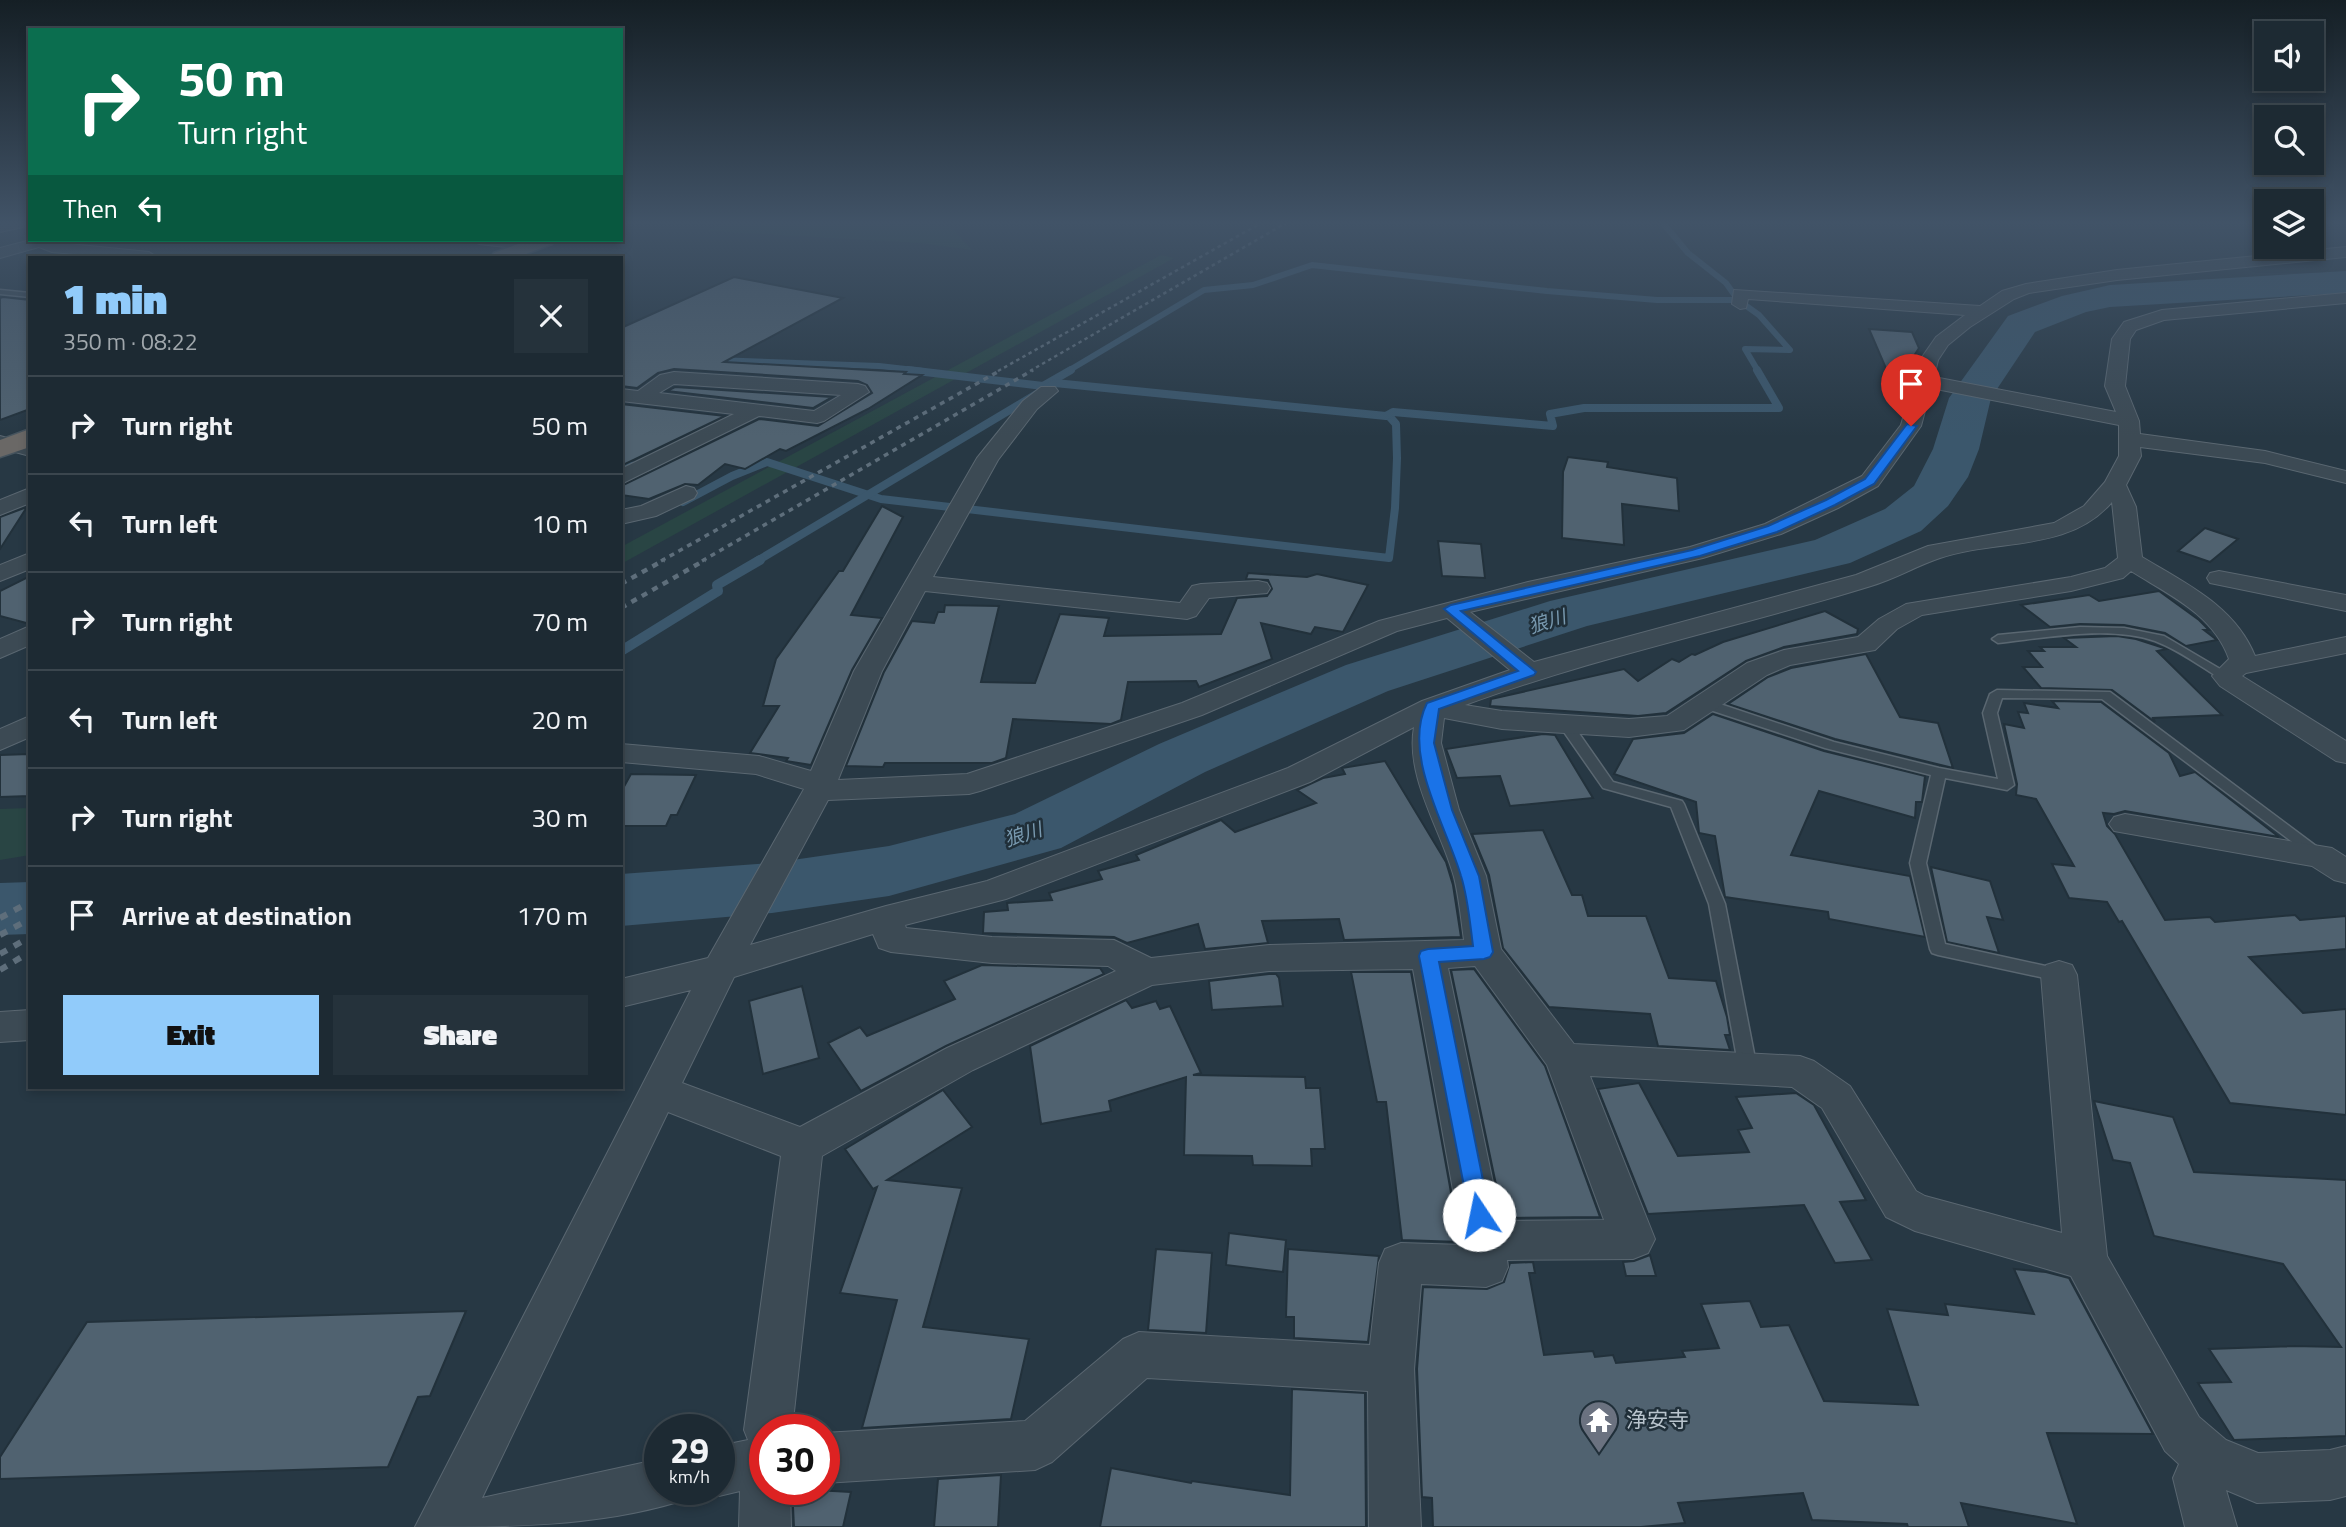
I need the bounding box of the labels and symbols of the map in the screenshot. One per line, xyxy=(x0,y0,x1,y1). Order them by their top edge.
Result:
pin xyxy=(1881,354,1941,426)
water label: 狼川 xyxy=(1524,601,1571,640)
water label: 狼川 xyxy=(1000,813,1047,853)
position arrow xyxy=(1442,1178,1516,1252)
temple icon: 浄安寺 xyxy=(1578,1399,1620,1454)
place label: 浄安寺 xyxy=(1626,1403,1689,1435)
speed limit sign: 30 xyxy=(749,1414,840,1505)

